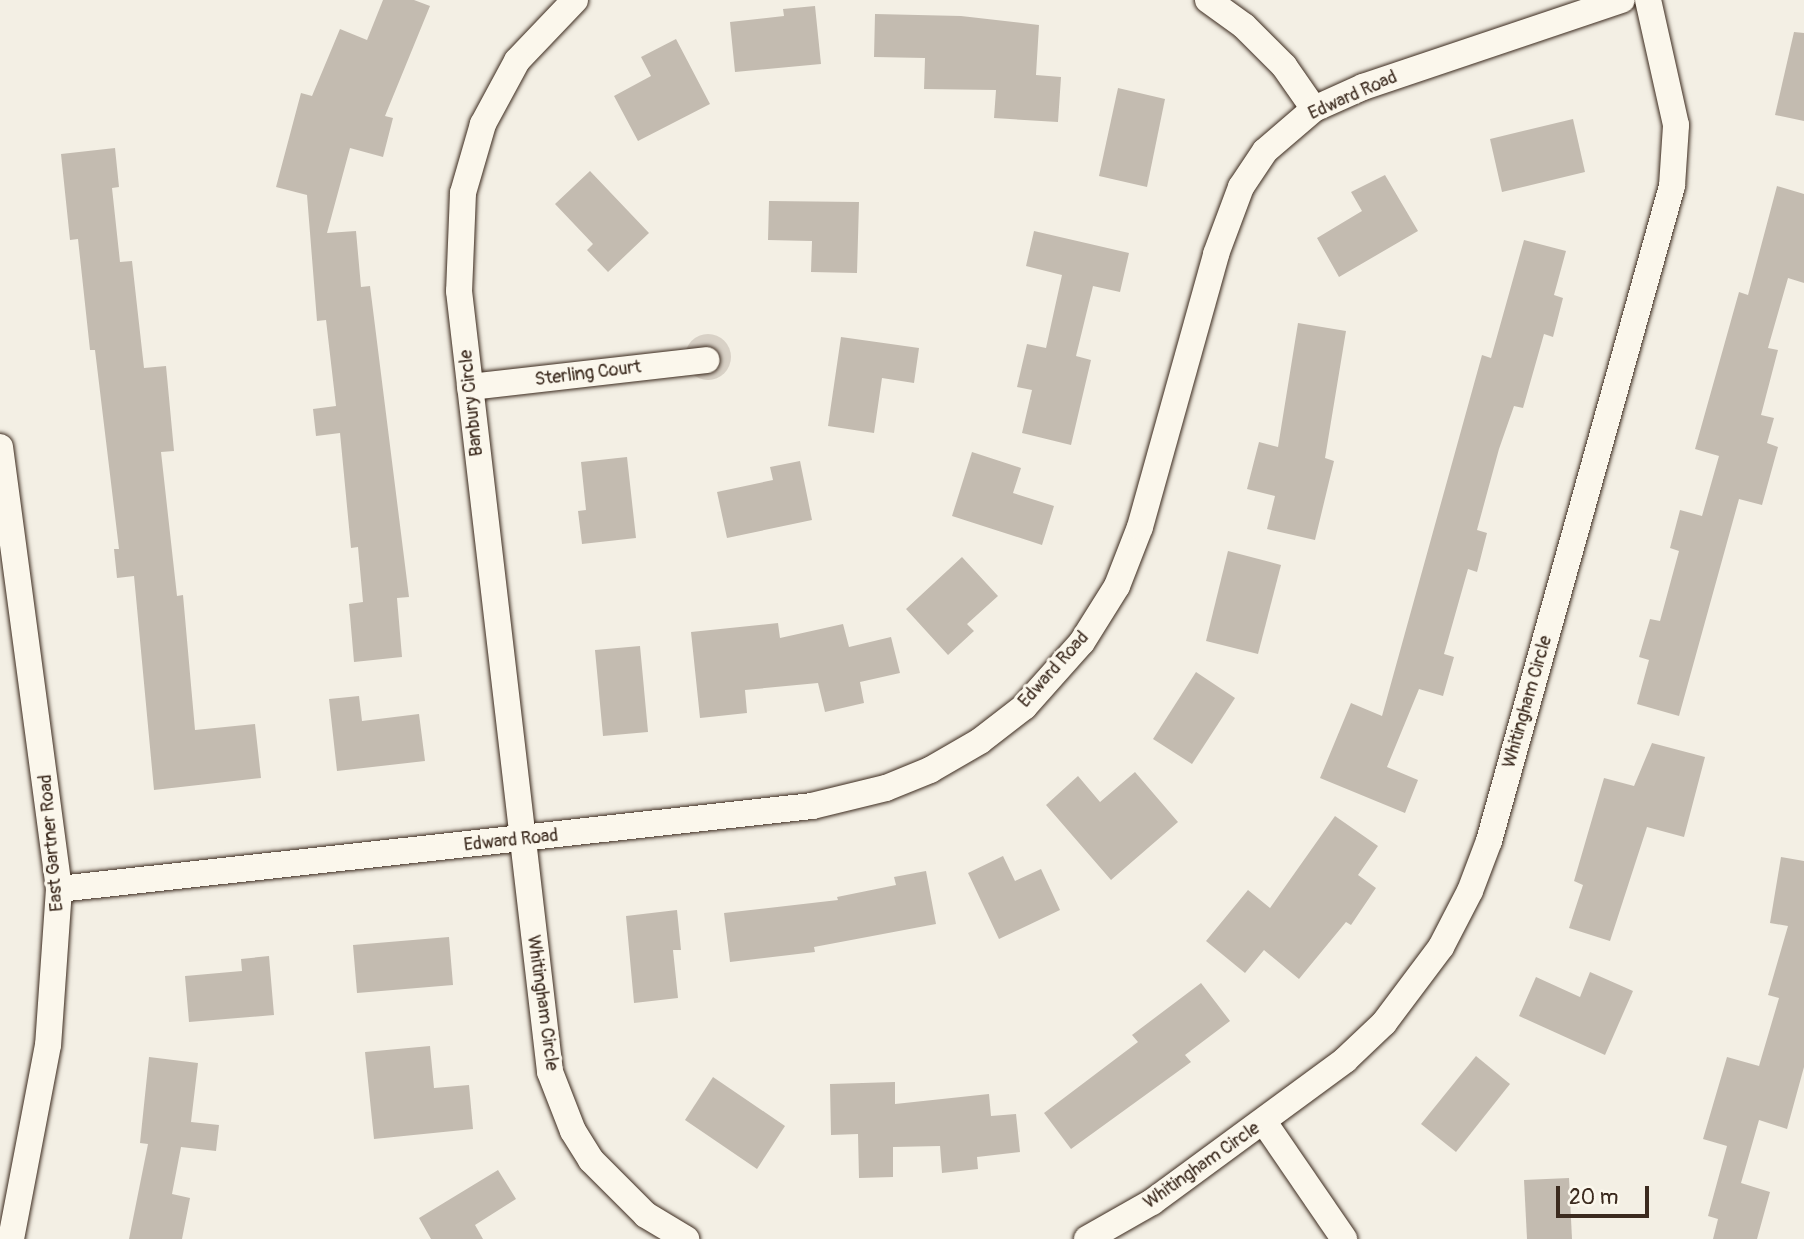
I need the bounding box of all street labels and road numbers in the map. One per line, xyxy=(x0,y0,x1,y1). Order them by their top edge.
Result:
street label: Edward Road xyxy=(1305,67,1401,125)
street label: Banbury Circle xyxy=(456,349,488,457)
street label: Sterling Court xyxy=(534,357,642,391)
street label: Edward Road xyxy=(1014,628,1094,712)
street label: Whitingham Circle xyxy=(1499,633,1557,771)
street label: East Gartner Road xyxy=(35,774,69,912)
street label: Edward Road xyxy=(463,825,559,857)
street label: Whitingham Circle xyxy=(522,934,562,1072)
street label: Whitingham Circle xyxy=(1140,1118,1264,1214)

